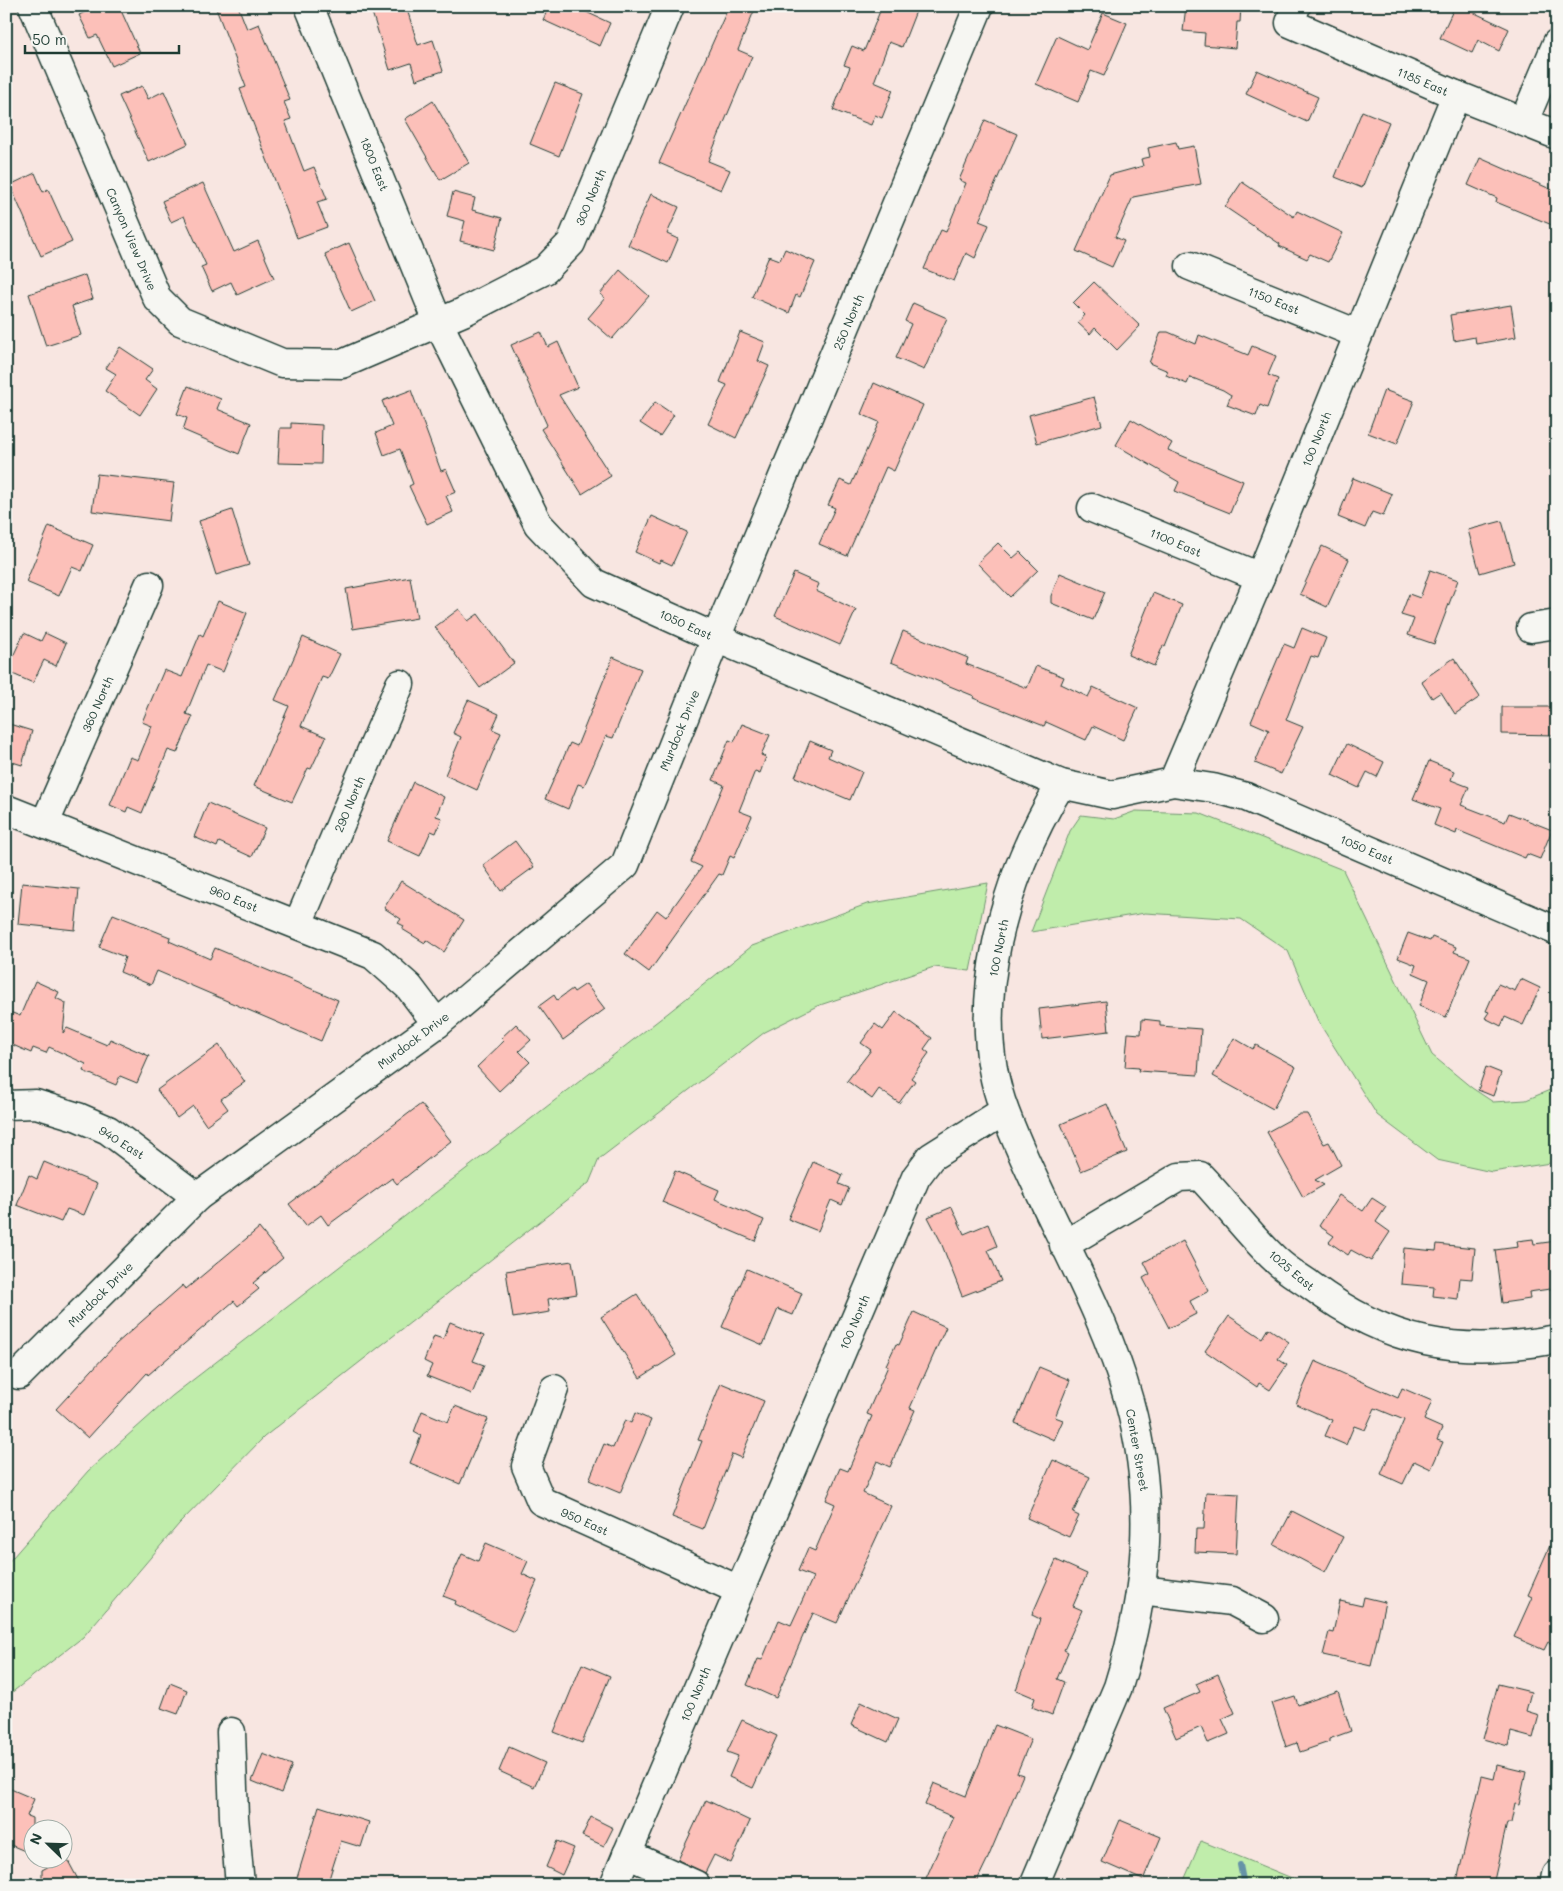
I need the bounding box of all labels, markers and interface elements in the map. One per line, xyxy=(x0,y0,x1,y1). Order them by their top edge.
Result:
scale bar xyxy=(25,22,179,54)
text: 50 m xyxy=(32,29,67,49)
street label: 1185 East xyxy=(1395,63,1451,99)
street label: 1800 East xyxy=(357,135,393,193)
street label: 300 North xyxy=(571,166,609,228)
street label: Canyon View Drive xyxy=(103,185,161,293)
street label: 1150 East xyxy=(1246,282,1302,318)
street label: 250 North xyxy=(829,292,867,352)
street label: 100 North xyxy=(1298,409,1334,469)
street label: 1100 East xyxy=(1148,524,1204,560)
street label: 1050 East xyxy=(657,605,715,643)
street label: 360 North xyxy=(78,673,117,734)
street label: Murdock Drive xyxy=(655,687,703,773)
street label: 290 North xyxy=(330,773,368,834)
street label: 1050 East xyxy=(1338,831,1396,867)
street label: 960 East xyxy=(207,881,261,915)
street label: 100 North xyxy=(985,918,1011,978)
street label: Murdock Drive xyxy=(374,1008,452,1072)
street label: 940 East xyxy=(96,1122,148,1162)
street label: 1025 East xyxy=(1265,1246,1319,1294)
street label: Murdock Drive xyxy=(64,1258,136,1330)
street label: 100 North xyxy=(835,1292,873,1352)
street label: Center Street xyxy=(1123,1408,1153,1492)
street label: 950 East xyxy=(559,1503,611,1539)
street label: 100 North xyxy=(676,1664,714,1724)
north arrow xyxy=(22,1818,72,1868)
text: N xyxy=(25,1830,46,1847)

